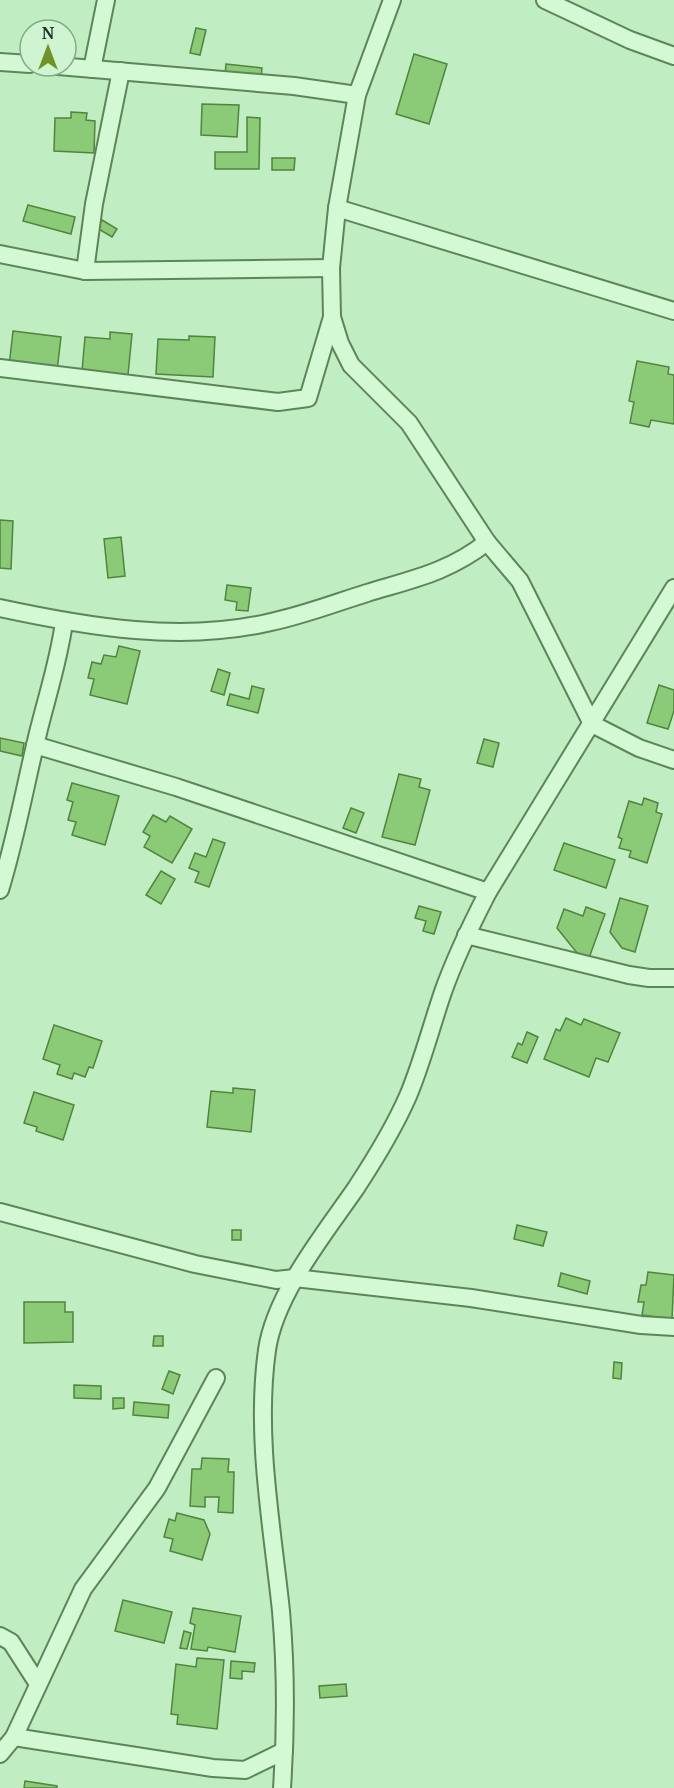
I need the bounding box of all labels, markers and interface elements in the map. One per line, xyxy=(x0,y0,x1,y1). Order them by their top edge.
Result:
north arrow xyxy=(18,18,78,78)
text: N xyxy=(42,22,55,44)

